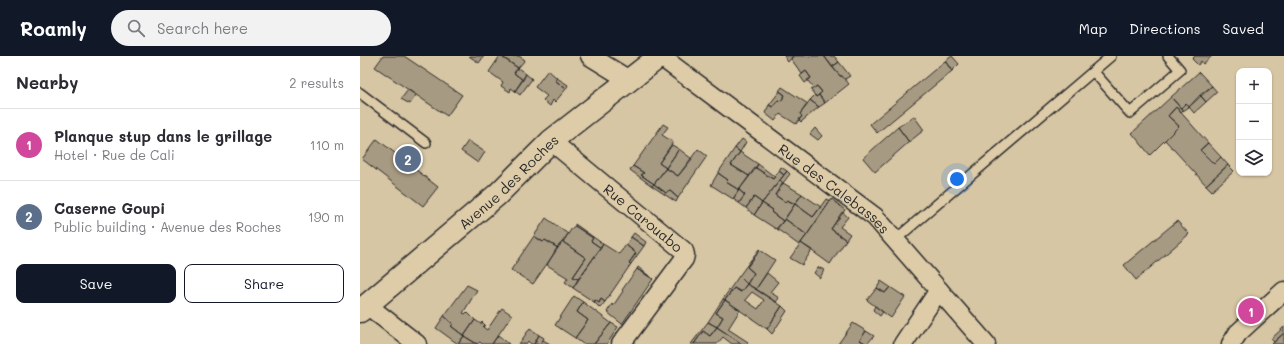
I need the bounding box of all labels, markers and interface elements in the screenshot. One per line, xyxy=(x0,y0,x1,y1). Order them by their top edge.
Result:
search box xyxy=(111,10,391,46)
text: Roamly xyxy=(20,16,87,41)
icon: search xyxy=(125,17,147,39)
text: Search here xyxy=(157,18,248,38)
text: Map xyxy=(1079,19,1107,38)
text: Directions xyxy=(1129,19,1200,38)
text: Saved xyxy=(1222,19,1264,38)
map controls xyxy=(1236,68,1272,176)
button: + xyxy=(1236,68,1272,104)
text: Nearby xyxy=(16,71,78,93)
text: 2 results xyxy=(289,74,344,91)
button: − xyxy=(1236,104,1272,140)
text: Planque stup dans le grillage xyxy=(54,126,272,146)
street label: Avenue des Roches xyxy=(454,130,562,233)
text: 1 xyxy=(26,136,32,153)
text: 110 m xyxy=(310,136,344,153)
street label: Rue des Calebasses xyxy=(775,139,894,237)
button: layers xyxy=(1236,140,1272,176)
pin: 2 xyxy=(395,144,421,174)
text: Hotel · Rue de Cali xyxy=(54,146,175,163)
your location xyxy=(947,169,967,189)
street label: Rue Carouabo xyxy=(600,179,687,256)
text: Caserne Goupi xyxy=(54,198,165,218)
text: 2 xyxy=(25,208,33,225)
text: 190 m xyxy=(308,208,344,225)
text: Public building · Avenue des Roches xyxy=(54,218,281,235)
button: Save xyxy=(16,264,176,303)
button: Share xyxy=(184,264,344,303)
pin: 1 xyxy=(1238,296,1264,326)

